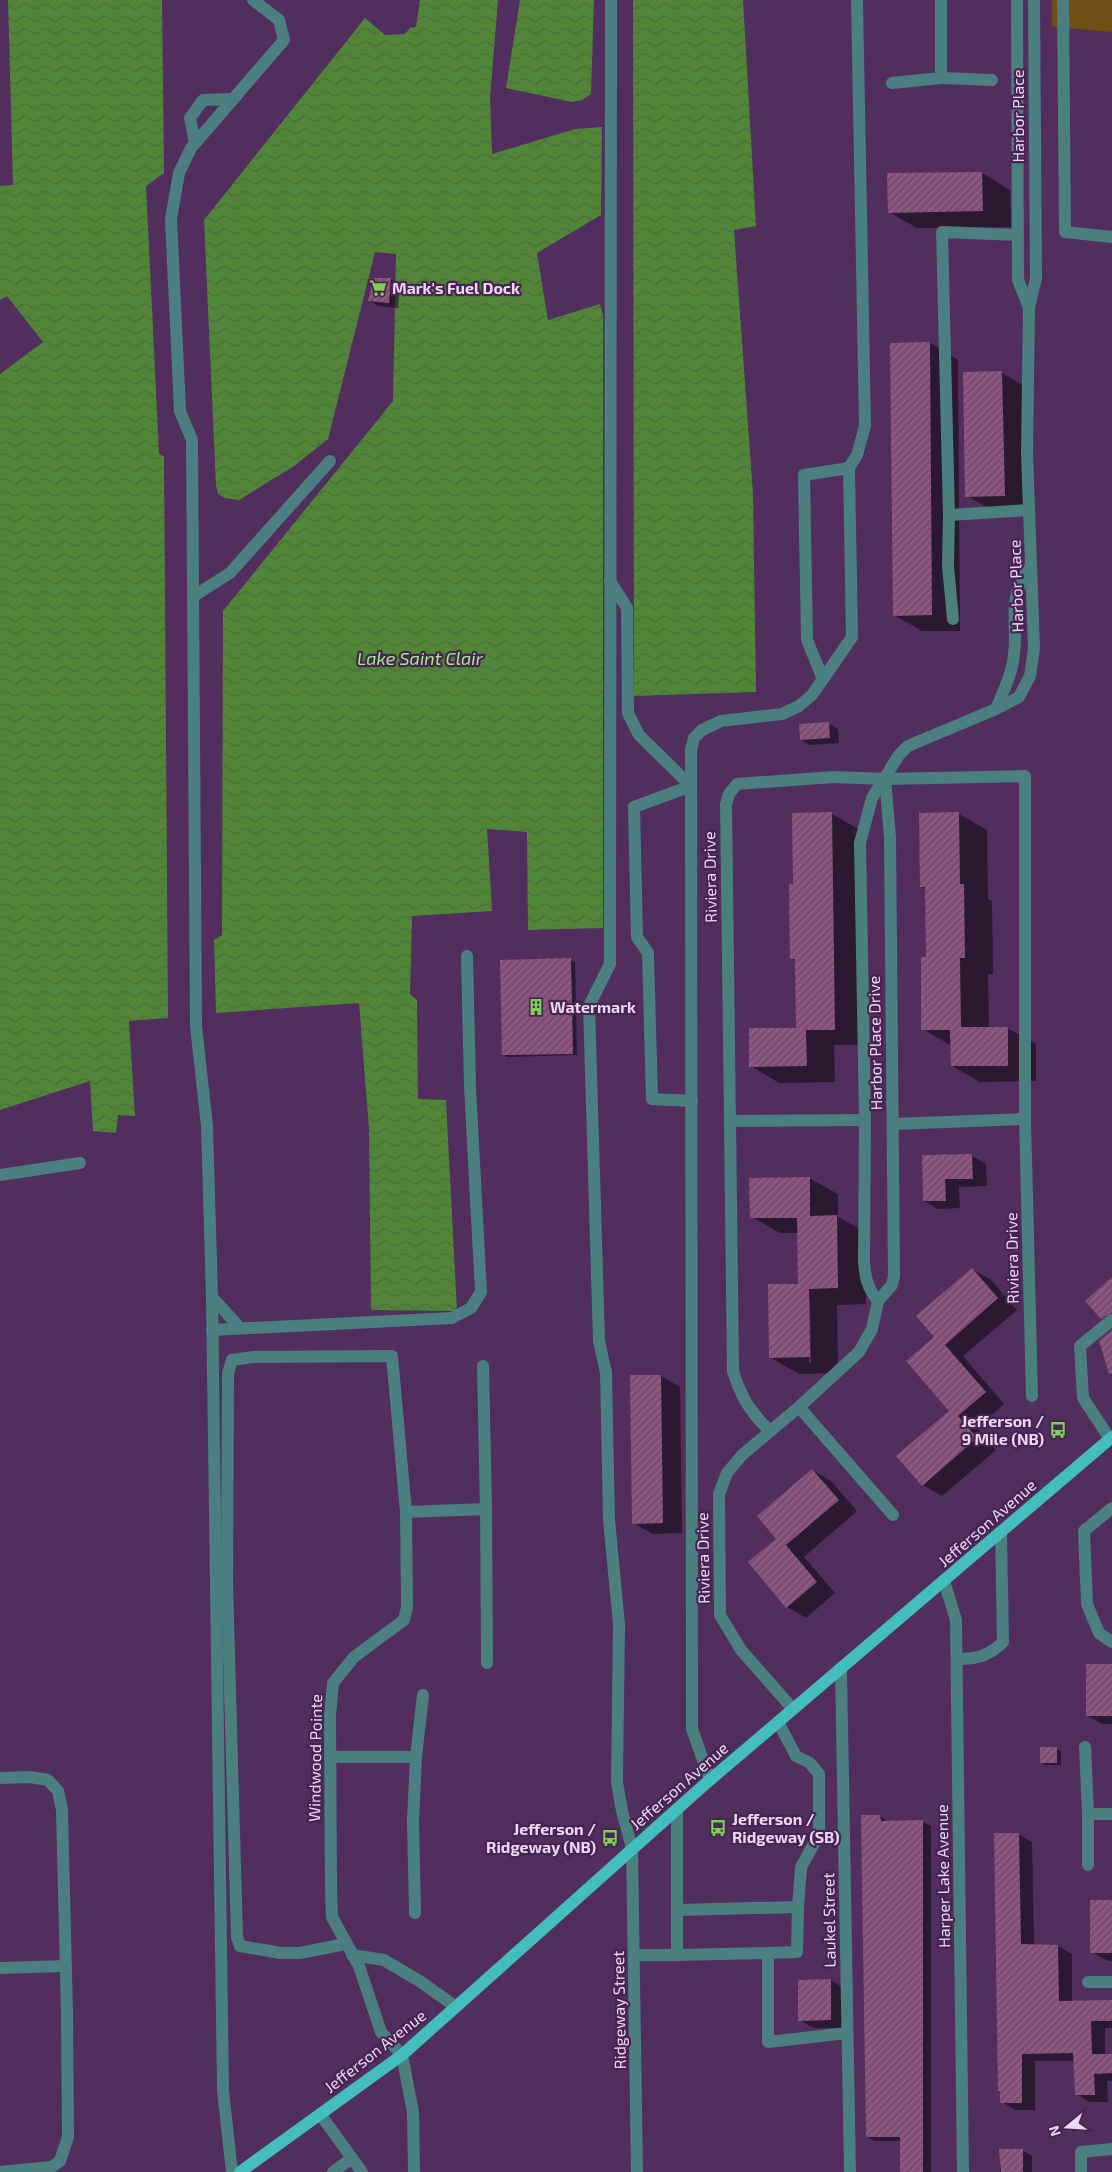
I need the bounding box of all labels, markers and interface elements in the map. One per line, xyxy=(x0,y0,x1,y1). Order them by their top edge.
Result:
street label: Harbor Place xyxy=(1008,69,1027,163)
supermarket icon: Mark's Fuel Dock xyxy=(368,278,388,298)
place label: Mark's Fuel Dock xyxy=(392,278,520,297)
street label: Harbor Place xyxy=(1004,539,1027,633)
water label: Lake Saint Clair xyxy=(357,647,484,669)
street label: Riviera Drive xyxy=(699,831,720,923)
street label: Harbor Place Drive xyxy=(864,976,885,1110)
building icon: Watermark xyxy=(526,997,546,1017)
place label: Watermark xyxy=(550,997,636,1016)
street label: Riviera Drive xyxy=(1001,1212,1022,1304)
place label: Jefferson / 9 Mile (NB) xyxy=(961,1411,1044,1448)
bus stop icon: Jefferson / 9 Mile (NB) xyxy=(1048,1420,1068,1440)
street label: Jefferson Avenue xyxy=(934,1475,1040,1570)
street label: Riviera Drive xyxy=(692,1512,713,1604)
street label: Windwood Pointe xyxy=(304,1694,325,1822)
street label: Jefferson Avenue xyxy=(626,1738,732,1833)
street label: Harper Lake Avenue xyxy=(932,1804,953,1948)
place label: Jefferson / Ridgeway (SB) xyxy=(732,1809,840,1847)
bus stop icon: Jefferson / Ridgeway (SB) xyxy=(708,1818,728,1838)
place label: Jefferson / Ridgeway (NB) xyxy=(486,1819,596,1857)
bus stop icon: Jefferson / Ridgeway (NB) xyxy=(600,1828,620,1848)
street label: Laukel Street xyxy=(818,1872,839,1968)
street label: Ridgeway Street xyxy=(608,1951,629,2069)
street label: Jefferson Avenue xyxy=(320,2005,429,2096)
north arrow xyxy=(1042,2102,1092,2152)
text: N xyxy=(1045,2124,1064,2139)

